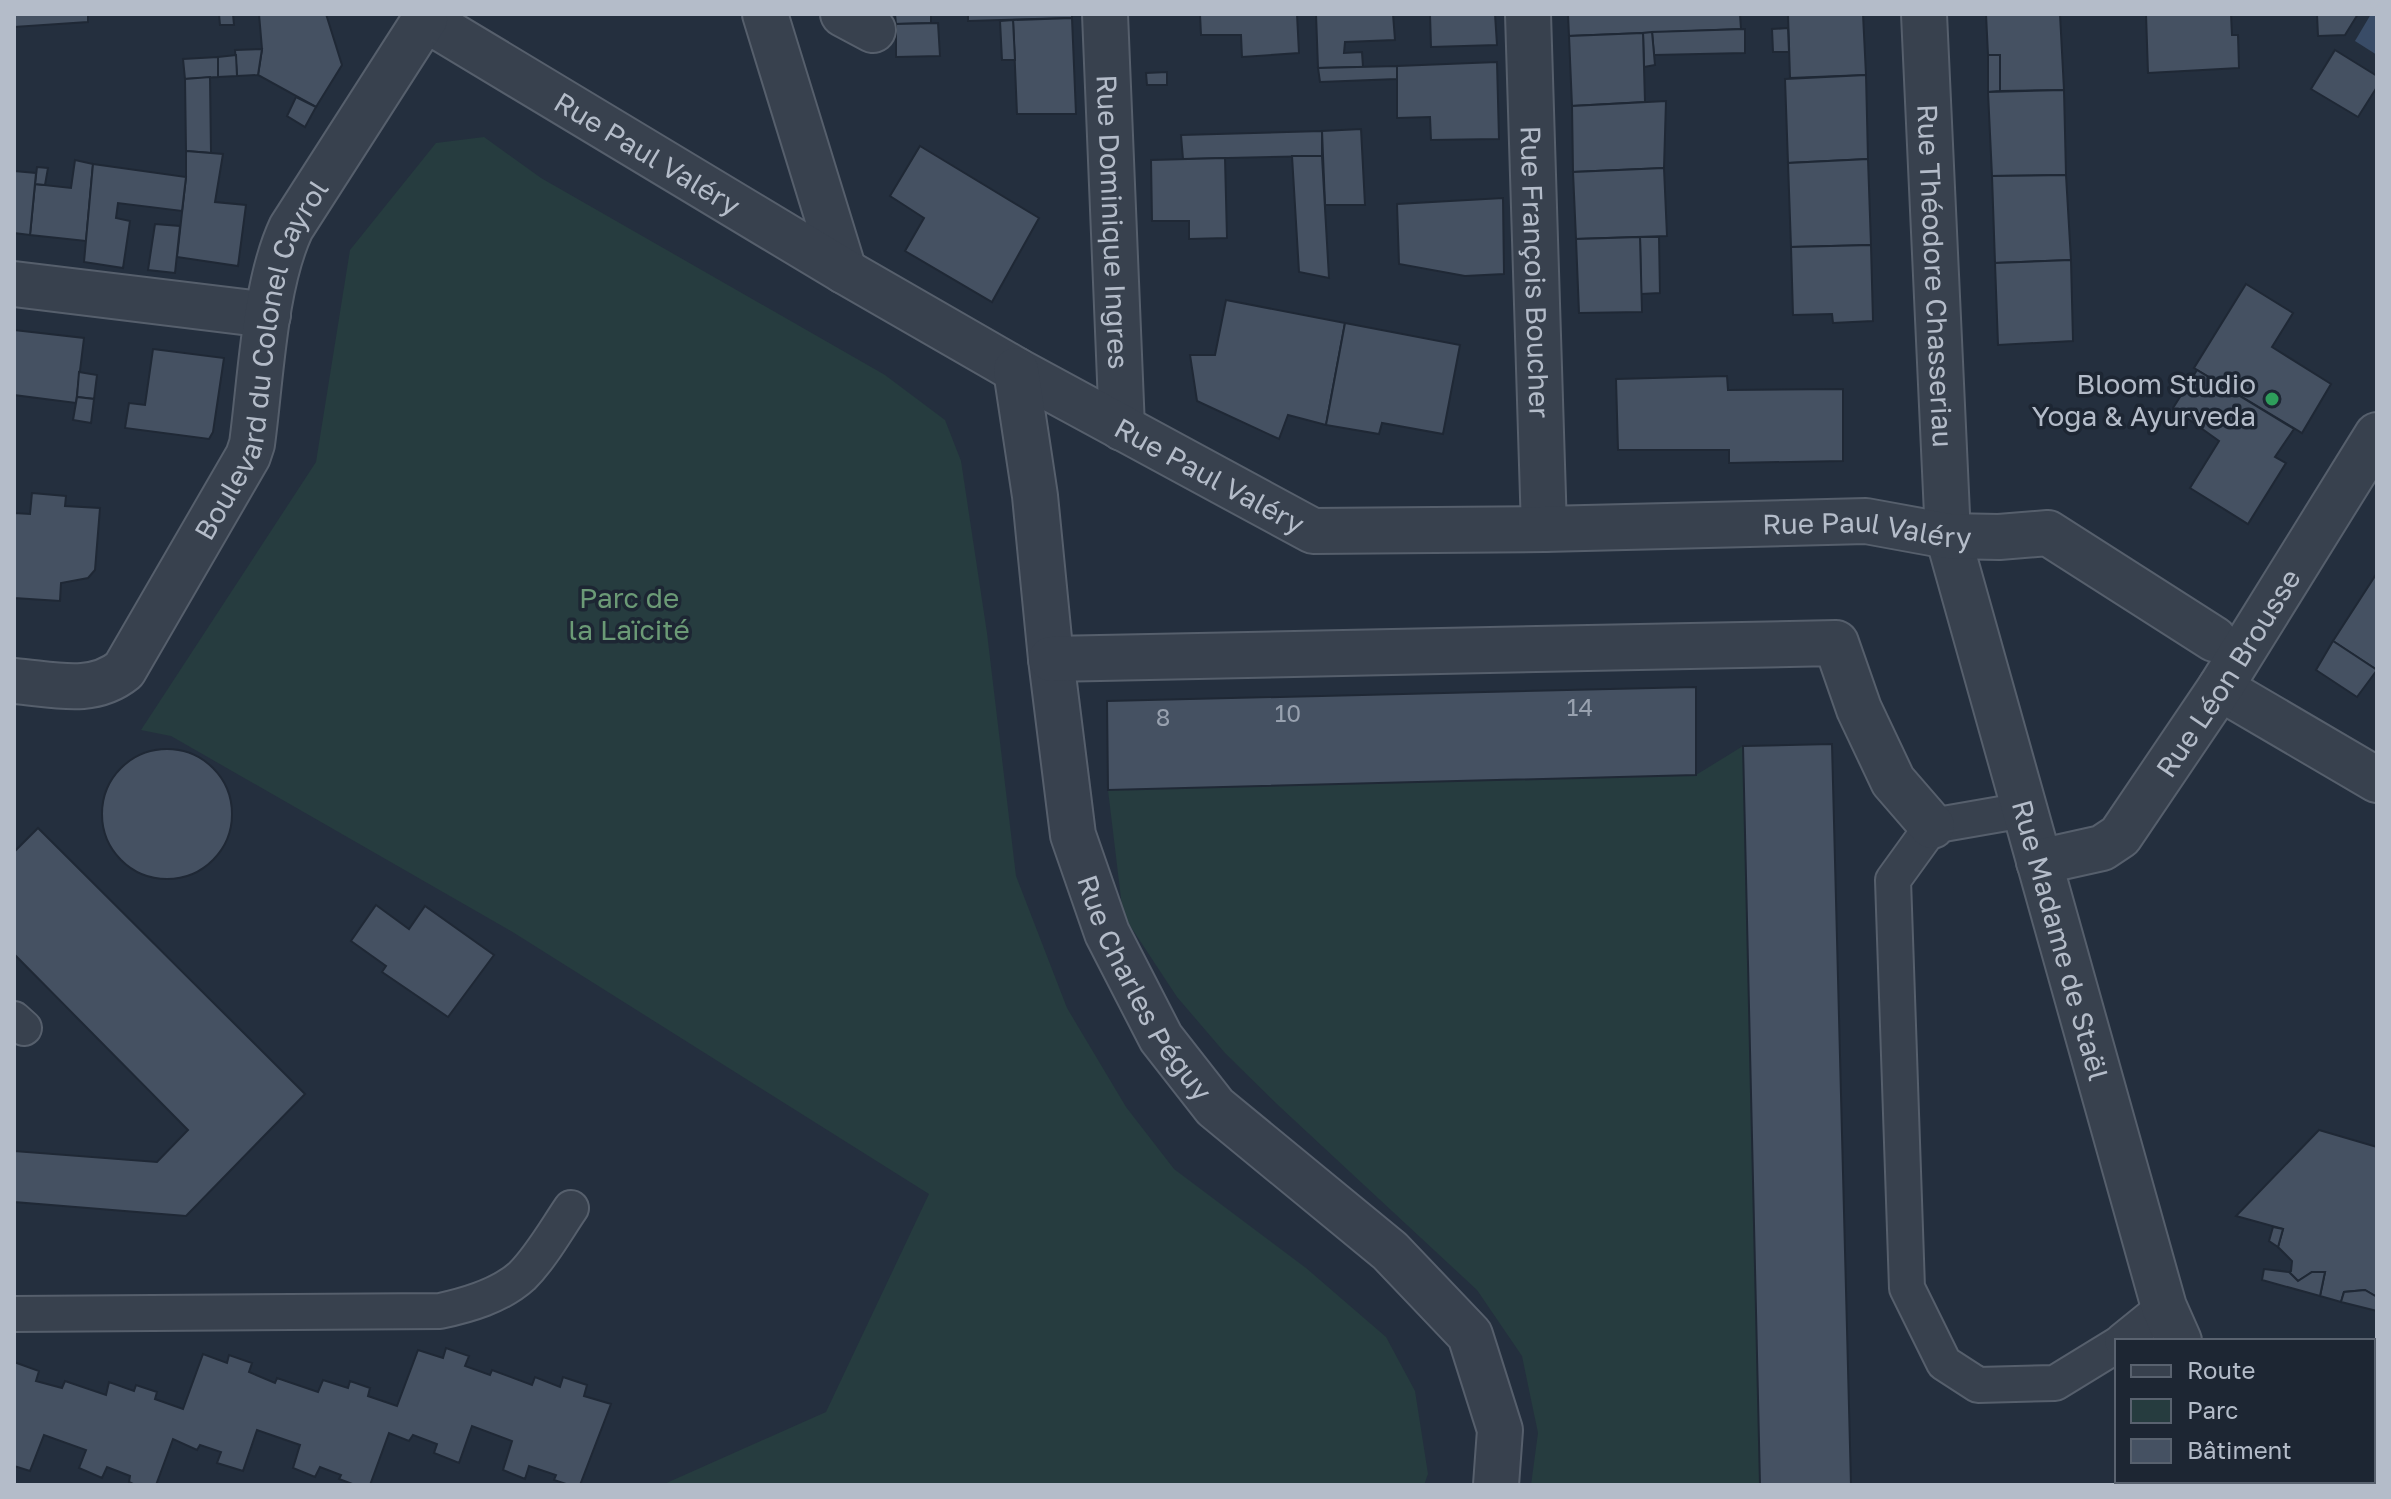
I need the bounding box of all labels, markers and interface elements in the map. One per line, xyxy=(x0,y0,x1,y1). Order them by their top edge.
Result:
street label: Rue Dominique Ingres xyxy=(1091,74,1136,370)
street label: Rue Paul Valéry xyxy=(549,85,747,222)
street label: Rue Théodore Chasseriau xyxy=(1912,103,1960,448)
street label: Rue François Boucher xyxy=(1515,125,1557,419)
street label: Boulevard du Colonel Cayrol xyxy=(187,173,334,545)
place label: Bloom Studio Yoga & Ayurveda xyxy=(2032,367,2256,432)
marker: Bloom Studio Yoga & Ayurveda xyxy=(2263,390,2281,408)
street label: Rue Paul Valéry xyxy=(1109,410,1311,540)
street label: Rue Paul Valéry xyxy=(1762,504,1972,553)
street label: Rue Léon Brousse xyxy=(2149,562,2307,783)
park label: Parc de la Laïcité xyxy=(568,581,690,646)
house number: 14 xyxy=(1567,692,1593,721)
house number: 10 xyxy=(1275,698,1301,727)
house number: 8 xyxy=(1156,702,1170,731)
street label: Rue Madame de Staël xyxy=(2006,796,2116,1084)
street label: Rue Charles Péguy xyxy=(1072,870,1220,1107)
legend xyxy=(2115,1339,2375,1483)
text: Route xyxy=(2187,1355,2256,1384)
text: Parc xyxy=(2187,1395,2238,1424)
text: Bâtiment xyxy=(2187,1435,2292,1464)

